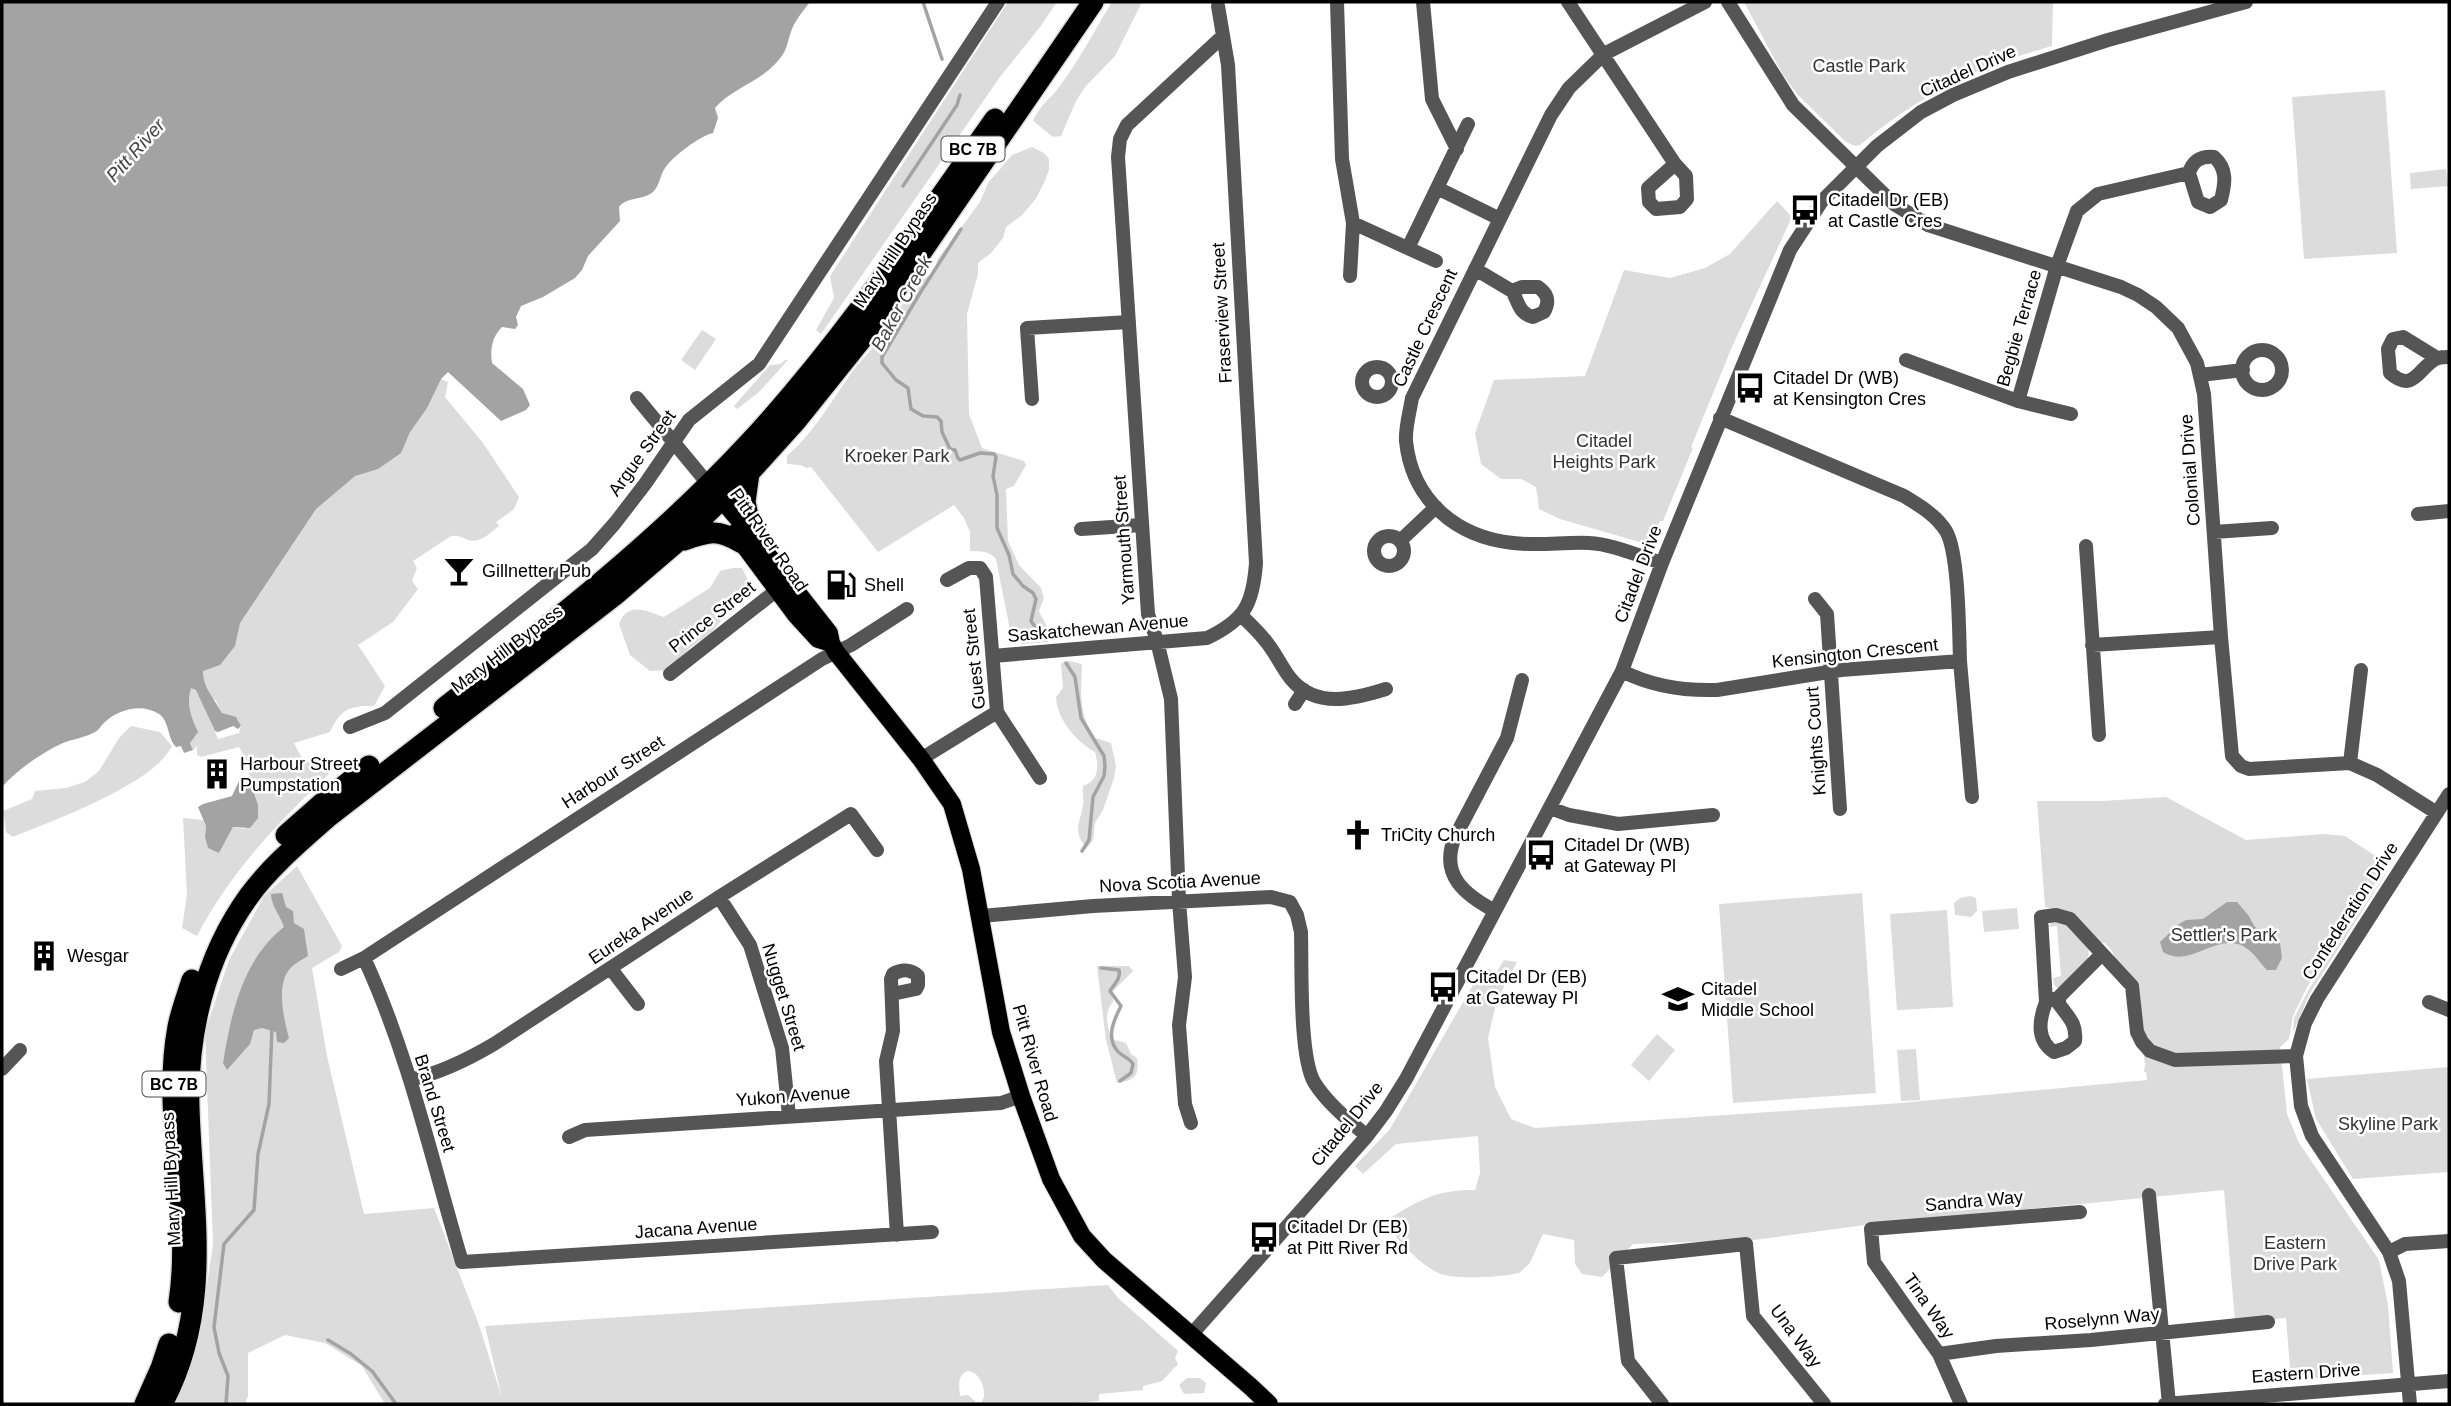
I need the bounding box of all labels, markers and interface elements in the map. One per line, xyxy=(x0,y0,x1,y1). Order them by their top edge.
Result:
street label: Citadel Drive xyxy=(1917,41,2019,101)
park label: Castle Park xyxy=(1812,56,1907,76)
water label: Pitt River xyxy=(102,114,169,186)
road number: BC 7B xyxy=(942,136,1004,162)
street label: Mary Hill Bypass xyxy=(849,189,941,311)
place label: Citadel Dr (EB) at Castle Cres xyxy=(1828,190,1949,231)
bus stop icon: Citadel Dr (EB) at Castle Cres xyxy=(1788,193,1822,227)
street label: Fraserview Street xyxy=(1208,242,1236,384)
water label: Baker Creek xyxy=(867,251,937,355)
street label: Castle Crescent xyxy=(1389,266,1461,390)
street label: Begbie Terrace xyxy=(1993,267,2045,389)
place label: Citadel Dr (WB) at Kensington Cres xyxy=(1773,368,1926,409)
bus stop icon: Citadel Dr (WB) at Kensington Cres xyxy=(1733,371,1767,405)
street label: Argue Street xyxy=(604,406,680,500)
street label: Colonial Drive xyxy=(2176,413,2204,527)
park label: Citadel Heights Park xyxy=(1552,431,1657,472)
park label: Kroeker Park xyxy=(844,446,951,466)
street label: Yarmouth Street xyxy=(1109,475,1139,605)
street label: Pitt River Road xyxy=(726,485,812,595)
street label: Citadel Drive xyxy=(1610,522,1666,626)
bar icon: Gillnetter Pub xyxy=(442,554,476,588)
place label: Gillnetter Pub xyxy=(482,561,591,581)
fuel station icon: Shell xyxy=(824,568,858,602)
place label: Shell xyxy=(864,575,904,595)
street label: Prince Street xyxy=(665,577,759,657)
street label: Mary Hill Bypass xyxy=(447,601,567,697)
street label: Guest Street xyxy=(959,608,989,710)
street label: Saskatchewan Avenue xyxy=(1007,610,1189,646)
street label: Kensington Crescent xyxy=(1771,634,1939,672)
street label: Knights Court xyxy=(1802,686,1830,796)
street label: Harbour Street xyxy=(558,731,668,813)
place label: Harbour Street Pumpstation xyxy=(240,754,358,795)
building icon: Harbour Street Pumpstation xyxy=(200,757,234,791)
church icon: TriCity Church xyxy=(1341,818,1375,852)
place label: TriCity Church xyxy=(1381,825,1495,845)
place label: Citadel Dr (WB) at Gateway Pl xyxy=(1564,835,1690,876)
bus stop icon: Citadel Dr (WB) at Gateway Pl xyxy=(1524,838,1558,872)
street label: Confederation Drive xyxy=(2298,838,2402,984)
street label: Nova Scotia Avenue xyxy=(1099,868,1261,896)
street label: Eureka Avenue xyxy=(585,884,697,968)
park label: Settler's Park xyxy=(2171,925,2278,945)
building icon: Wesgar xyxy=(27,939,61,973)
street label: Nugget Street xyxy=(758,941,810,1053)
place label: Wesgar xyxy=(67,946,129,966)
place label: Citadel Dr (EB) at Gateway Pl xyxy=(1466,967,1587,1008)
bus stop icon: Citadel Dr (EB) at Gateway Pl xyxy=(1426,970,1460,1004)
place label: Citadel Middle School xyxy=(1701,979,1814,1020)
school or university icon: Citadel Middle School xyxy=(1661,982,1695,1016)
street label: Pitt River Road xyxy=(1009,1002,1061,1124)
street label: Brand Street xyxy=(411,1052,459,1154)
road number: BC 7B xyxy=(142,1072,206,1096)
street label: Citadel Drive xyxy=(1307,1078,1387,1170)
street label: Yukon Avenue xyxy=(735,1082,851,1110)
street label: Mary Hill Bypass xyxy=(158,1112,184,1246)
park label: Skyline Park xyxy=(2338,1114,2439,1134)
street label: Sandra Way xyxy=(1924,1187,2024,1215)
street label: Jacana Avenue xyxy=(634,1214,758,1242)
place label: Citadel Dr (EB) at Pitt River Rd xyxy=(1287,1217,1408,1258)
bus stop icon: Citadel Dr (EB) at Pitt River Rd xyxy=(1247,1220,1281,1254)
park label: Eastern Drive Park xyxy=(2253,1233,2338,1274)
street label: Tina Way xyxy=(1899,1270,1959,1342)
street label: Una Way xyxy=(1766,1301,1826,1371)
street label: Roselynn Way xyxy=(2044,1304,2160,1334)
street label: Eastern Drive xyxy=(2251,1359,2361,1387)

